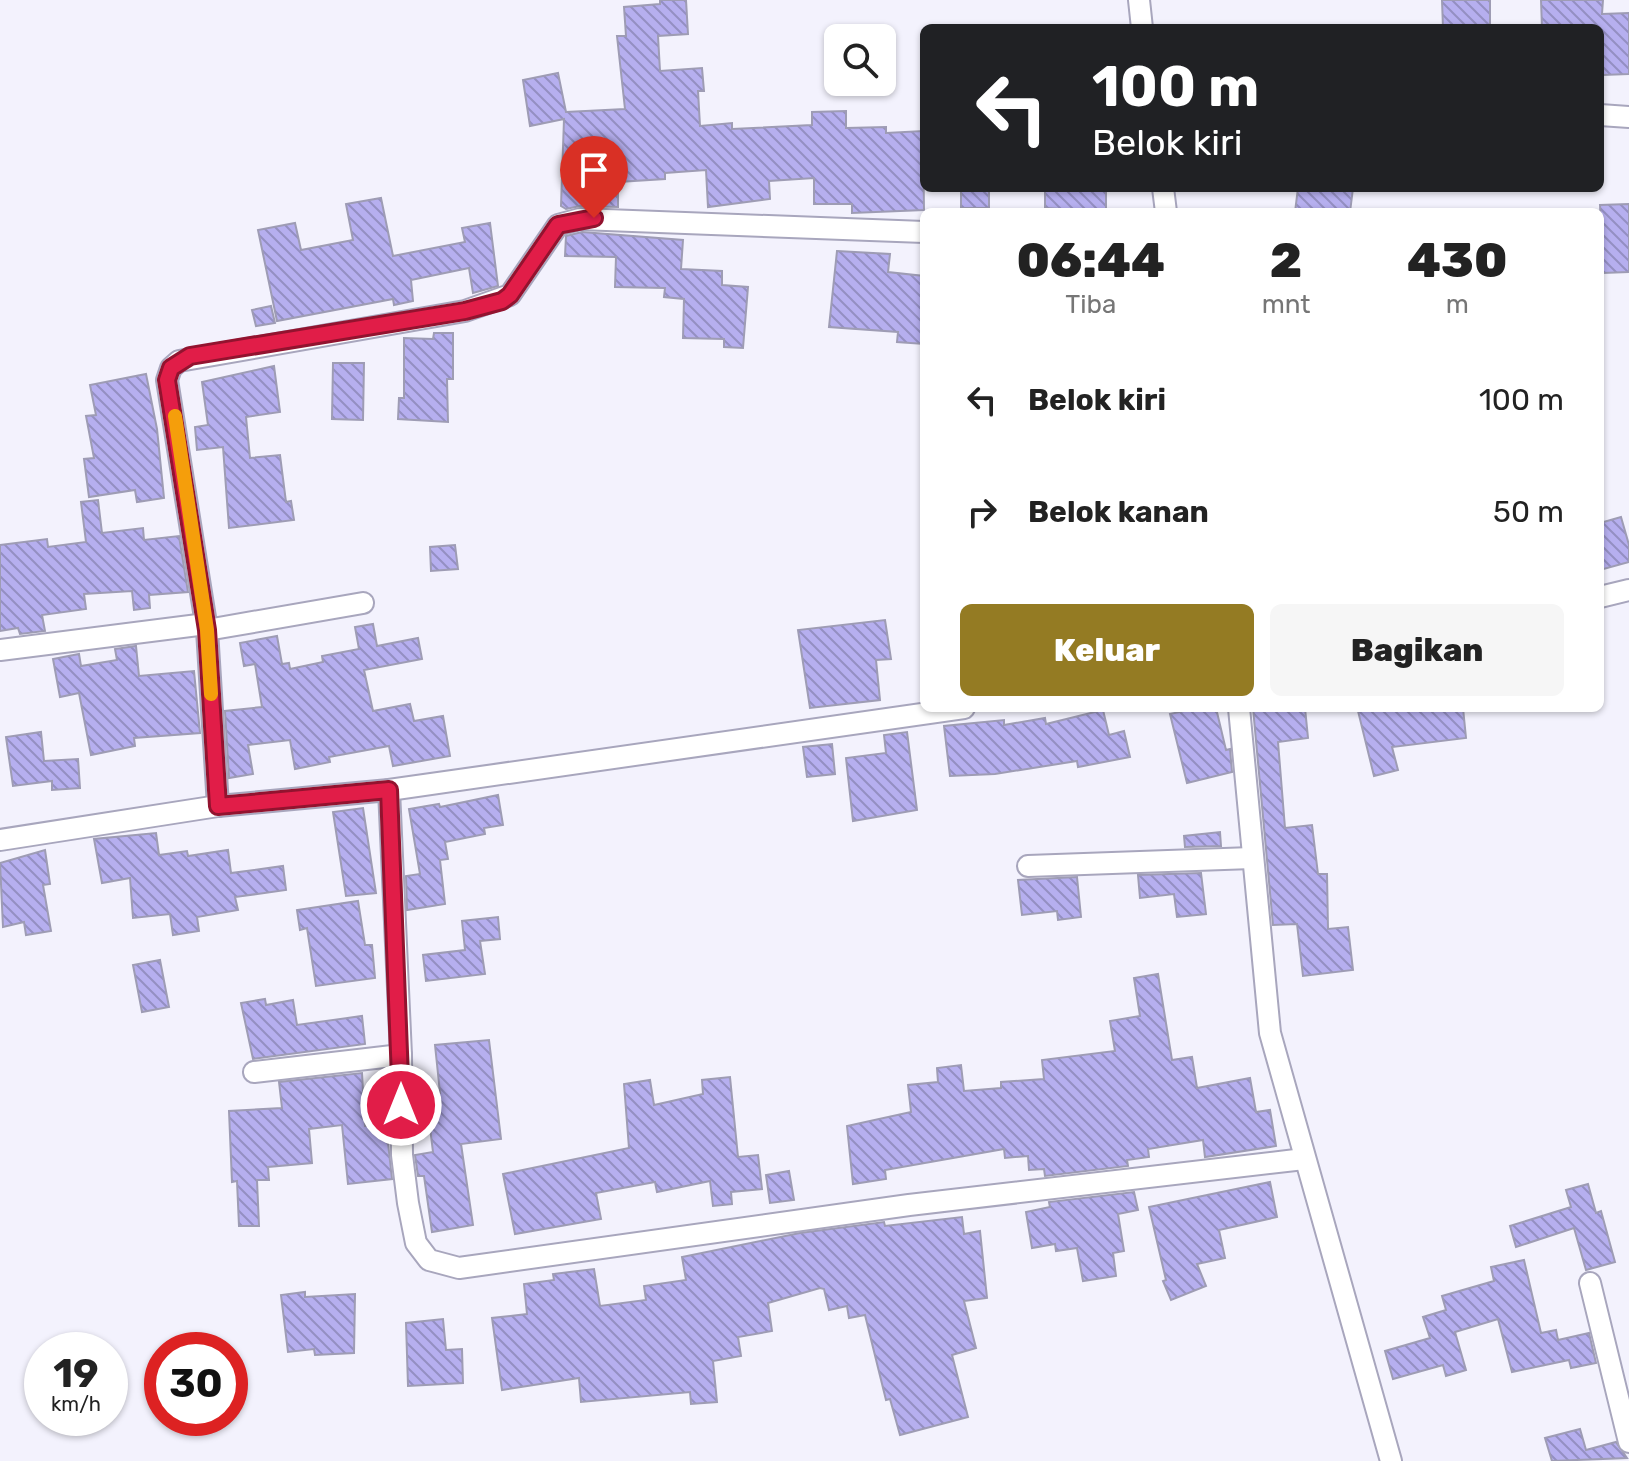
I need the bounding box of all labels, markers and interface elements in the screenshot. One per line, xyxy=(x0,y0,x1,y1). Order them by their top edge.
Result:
map controls xyxy=(824,24,896,96)
button: search xyxy=(824,24,896,96)
text: 100 m xyxy=(1092,54,1259,120)
icon: left xyxy=(960,56,1064,160)
text: Belok kiri xyxy=(1092,121,1242,164)
pin xyxy=(560,136,628,218)
icon: arrive xyxy=(572,148,616,192)
text: 06:44 xyxy=(1017,232,1165,289)
text: 2 xyxy=(1270,232,1302,289)
text: 430 xyxy=(1407,232,1507,289)
text: Tiba xyxy=(1065,289,1116,320)
text: mnt xyxy=(1262,289,1310,320)
text: m xyxy=(1446,289,1469,320)
icon: left xyxy=(960,378,1004,422)
text: Belok kiri xyxy=(1028,382,1166,418)
text: 100 m xyxy=(1479,382,1564,418)
icon: right xyxy=(960,490,1004,534)
text: Belok kanan xyxy=(1028,494,1209,530)
text: 50 m xyxy=(1493,494,1564,530)
button: Keluar xyxy=(960,604,1254,696)
button: Bagikan xyxy=(1270,604,1564,696)
position arrow xyxy=(359,1063,443,1147)
speed limit sign: 30 xyxy=(144,1332,248,1436)
text: 19 xyxy=(53,1350,99,1397)
text: km/h xyxy=(51,1392,101,1416)

